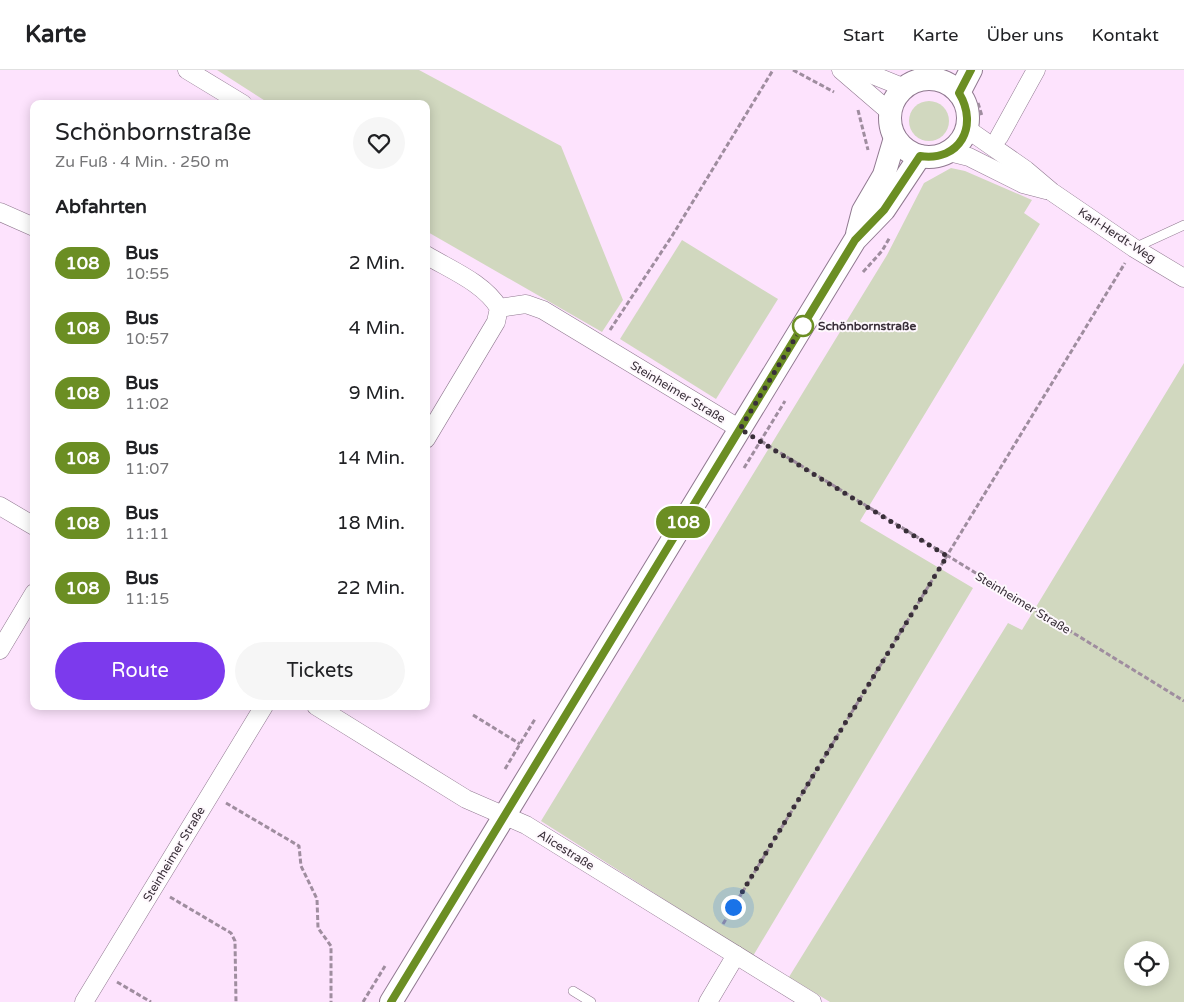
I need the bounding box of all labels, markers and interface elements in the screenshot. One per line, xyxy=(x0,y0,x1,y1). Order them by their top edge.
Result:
text: Karte xyxy=(25,20,86,49)
text: Start xyxy=(843,24,884,46)
text: Karte xyxy=(912,24,958,46)
text: Über uns xyxy=(986,24,1064,46)
text: Kontakt xyxy=(1092,24,1159,46)
button: heart xyxy=(353,117,405,169)
text: Schönbornstraße xyxy=(55,118,251,147)
text: Zu Fuß · 4 Min. · 250 m xyxy=(55,152,229,172)
text: Abfahrten xyxy=(55,196,147,218)
street label: Karl-Herdt-Weg xyxy=(1076,205,1158,265)
text: Bus xyxy=(125,242,159,264)
text: 108 xyxy=(66,252,99,274)
text: 2 Min. xyxy=(349,252,405,274)
text: 10:55 xyxy=(125,264,169,284)
text: Bus xyxy=(125,307,159,329)
marker: Schönbornstraße xyxy=(792,315,814,337)
text: 108 xyxy=(66,317,99,339)
text: 4 Min. xyxy=(349,317,405,339)
place label: Schönbornstraße xyxy=(818,319,916,333)
text: 10:57 xyxy=(125,329,169,349)
street label: Steinheimer Straße xyxy=(628,358,728,426)
text: Bus xyxy=(125,372,159,394)
text: 108 xyxy=(66,382,99,404)
text: 9 Min. xyxy=(349,382,405,404)
text: 11:02 xyxy=(125,394,169,414)
text: Bus xyxy=(125,437,159,459)
text: 108 xyxy=(66,447,99,469)
text: 14 Min. xyxy=(337,447,405,469)
text: 11:07 xyxy=(125,459,169,479)
text: Bus xyxy=(125,502,159,524)
line badge: 108 xyxy=(654,506,712,538)
text: 108 xyxy=(666,511,700,533)
text: 108 xyxy=(66,512,99,534)
text: 18 Min. xyxy=(337,512,405,534)
text: 11:11 xyxy=(125,524,169,544)
text: Bus xyxy=(125,567,159,589)
street label: Steinheimer Straße xyxy=(973,569,1073,637)
text: 108 xyxy=(66,577,99,599)
text: 22 Min. xyxy=(337,577,405,599)
text: 11:15 xyxy=(125,589,169,609)
button: Route xyxy=(55,642,225,700)
button: Tickets xyxy=(235,642,405,700)
street label: Steinheimer Straße xyxy=(140,804,208,904)
street label: Alicestraße xyxy=(535,827,597,873)
your location xyxy=(721,895,746,920)
map controls xyxy=(1124,941,1169,986)
button: locate xyxy=(1124,941,1169,986)

